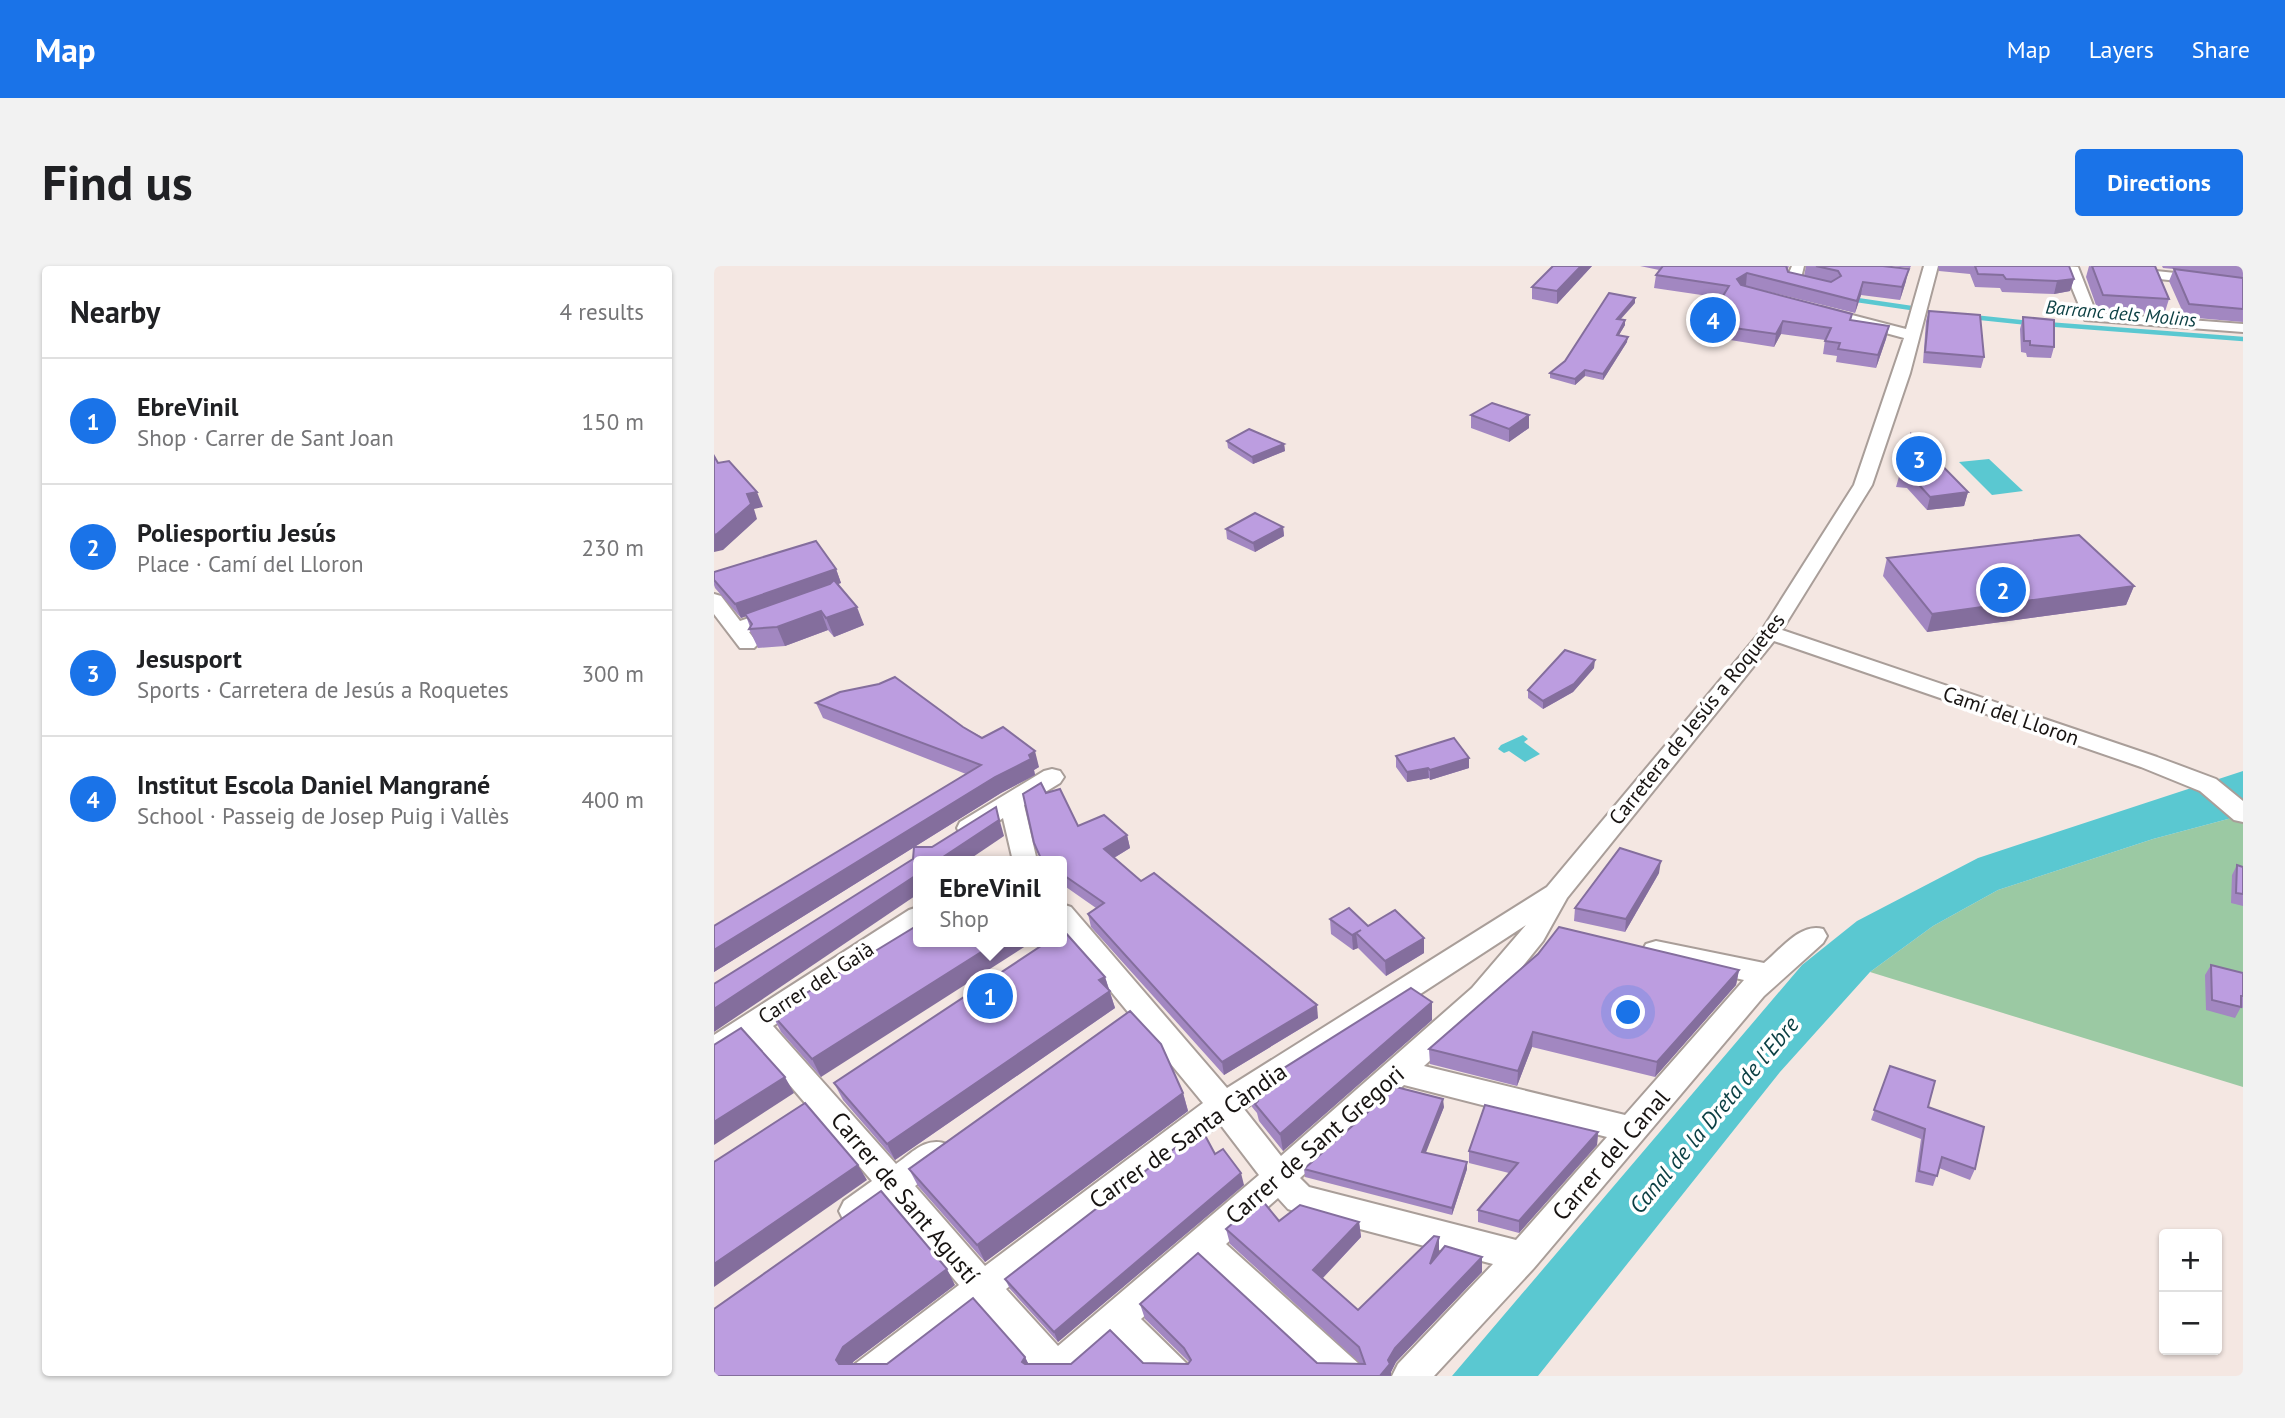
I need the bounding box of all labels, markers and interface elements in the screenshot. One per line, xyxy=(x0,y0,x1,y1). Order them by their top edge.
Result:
text: Map xyxy=(35,28,96,71)
text: Map xyxy=(2007,34,2051,65)
text: Layers xyxy=(2089,34,2154,65)
text: Share xyxy=(2192,34,2250,65)
button: Directions xyxy=(2075,149,2243,216)
text: Find us xyxy=(42,150,193,214)
text: Nearby xyxy=(70,292,160,331)
pin: 4 xyxy=(1690,294,1736,346)
water label: Barranc dels Molins xyxy=(2045,294,2198,332)
text: 4 results xyxy=(560,297,644,326)
text: EbreVinil xyxy=(137,390,238,423)
text: 1 xyxy=(86,407,100,436)
text: 150 m xyxy=(582,407,644,436)
text: Shop · Carrer de Sant Joan xyxy=(137,423,394,452)
pin: 3 xyxy=(1896,433,1942,485)
text: Poliesportiu Jesús xyxy=(137,516,336,549)
text: 2 xyxy=(86,533,100,562)
text: 230 m xyxy=(582,533,644,562)
text: Place · Camí del Lloron xyxy=(137,549,364,578)
pin: 2 xyxy=(1980,564,2026,616)
street label: Carretera de Jesús a Roquetes xyxy=(1603,607,1791,830)
text: Jesusport xyxy=(137,642,242,675)
text: 3 xyxy=(86,659,100,688)
text: 300 m xyxy=(582,659,644,688)
text: Sports · Carretera de Jesús a Roquetes xyxy=(137,675,509,704)
street label: Camí del Lloron xyxy=(1940,680,2083,751)
text: Institut Escola Daniel Mangrané xyxy=(137,768,490,801)
text: 4 xyxy=(86,785,100,814)
text: 400 m xyxy=(582,785,644,814)
text: School · Passeig de Josep Puig i Vallès xyxy=(137,801,509,830)
popup xyxy=(913,856,1067,947)
text: EbreVinil xyxy=(939,871,1041,904)
text: Shop xyxy=(939,904,989,933)
street label: Carrer del Gaià xyxy=(753,935,879,1030)
pin: 1 xyxy=(967,970,1013,1022)
your location xyxy=(1611,995,1645,1029)
water label: Canal de la Dreta de l'Ebre xyxy=(1623,1010,1805,1219)
street label: Carrer de Santa Càndia xyxy=(1083,1056,1292,1215)
street label: Carrer de Sant Gregori xyxy=(1219,1058,1411,1231)
street label: Carrer del Canal xyxy=(1545,1083,1676,1227)
street label: Carrer de Sant Agustí xyxy=(824,1105,987,1290)
map controls xyxy=(2159,1229,2222,1355)
button: + xyxy=(2159,1229,2222,1292)
button: − xyxy=(2159,1292,2222,1355)

